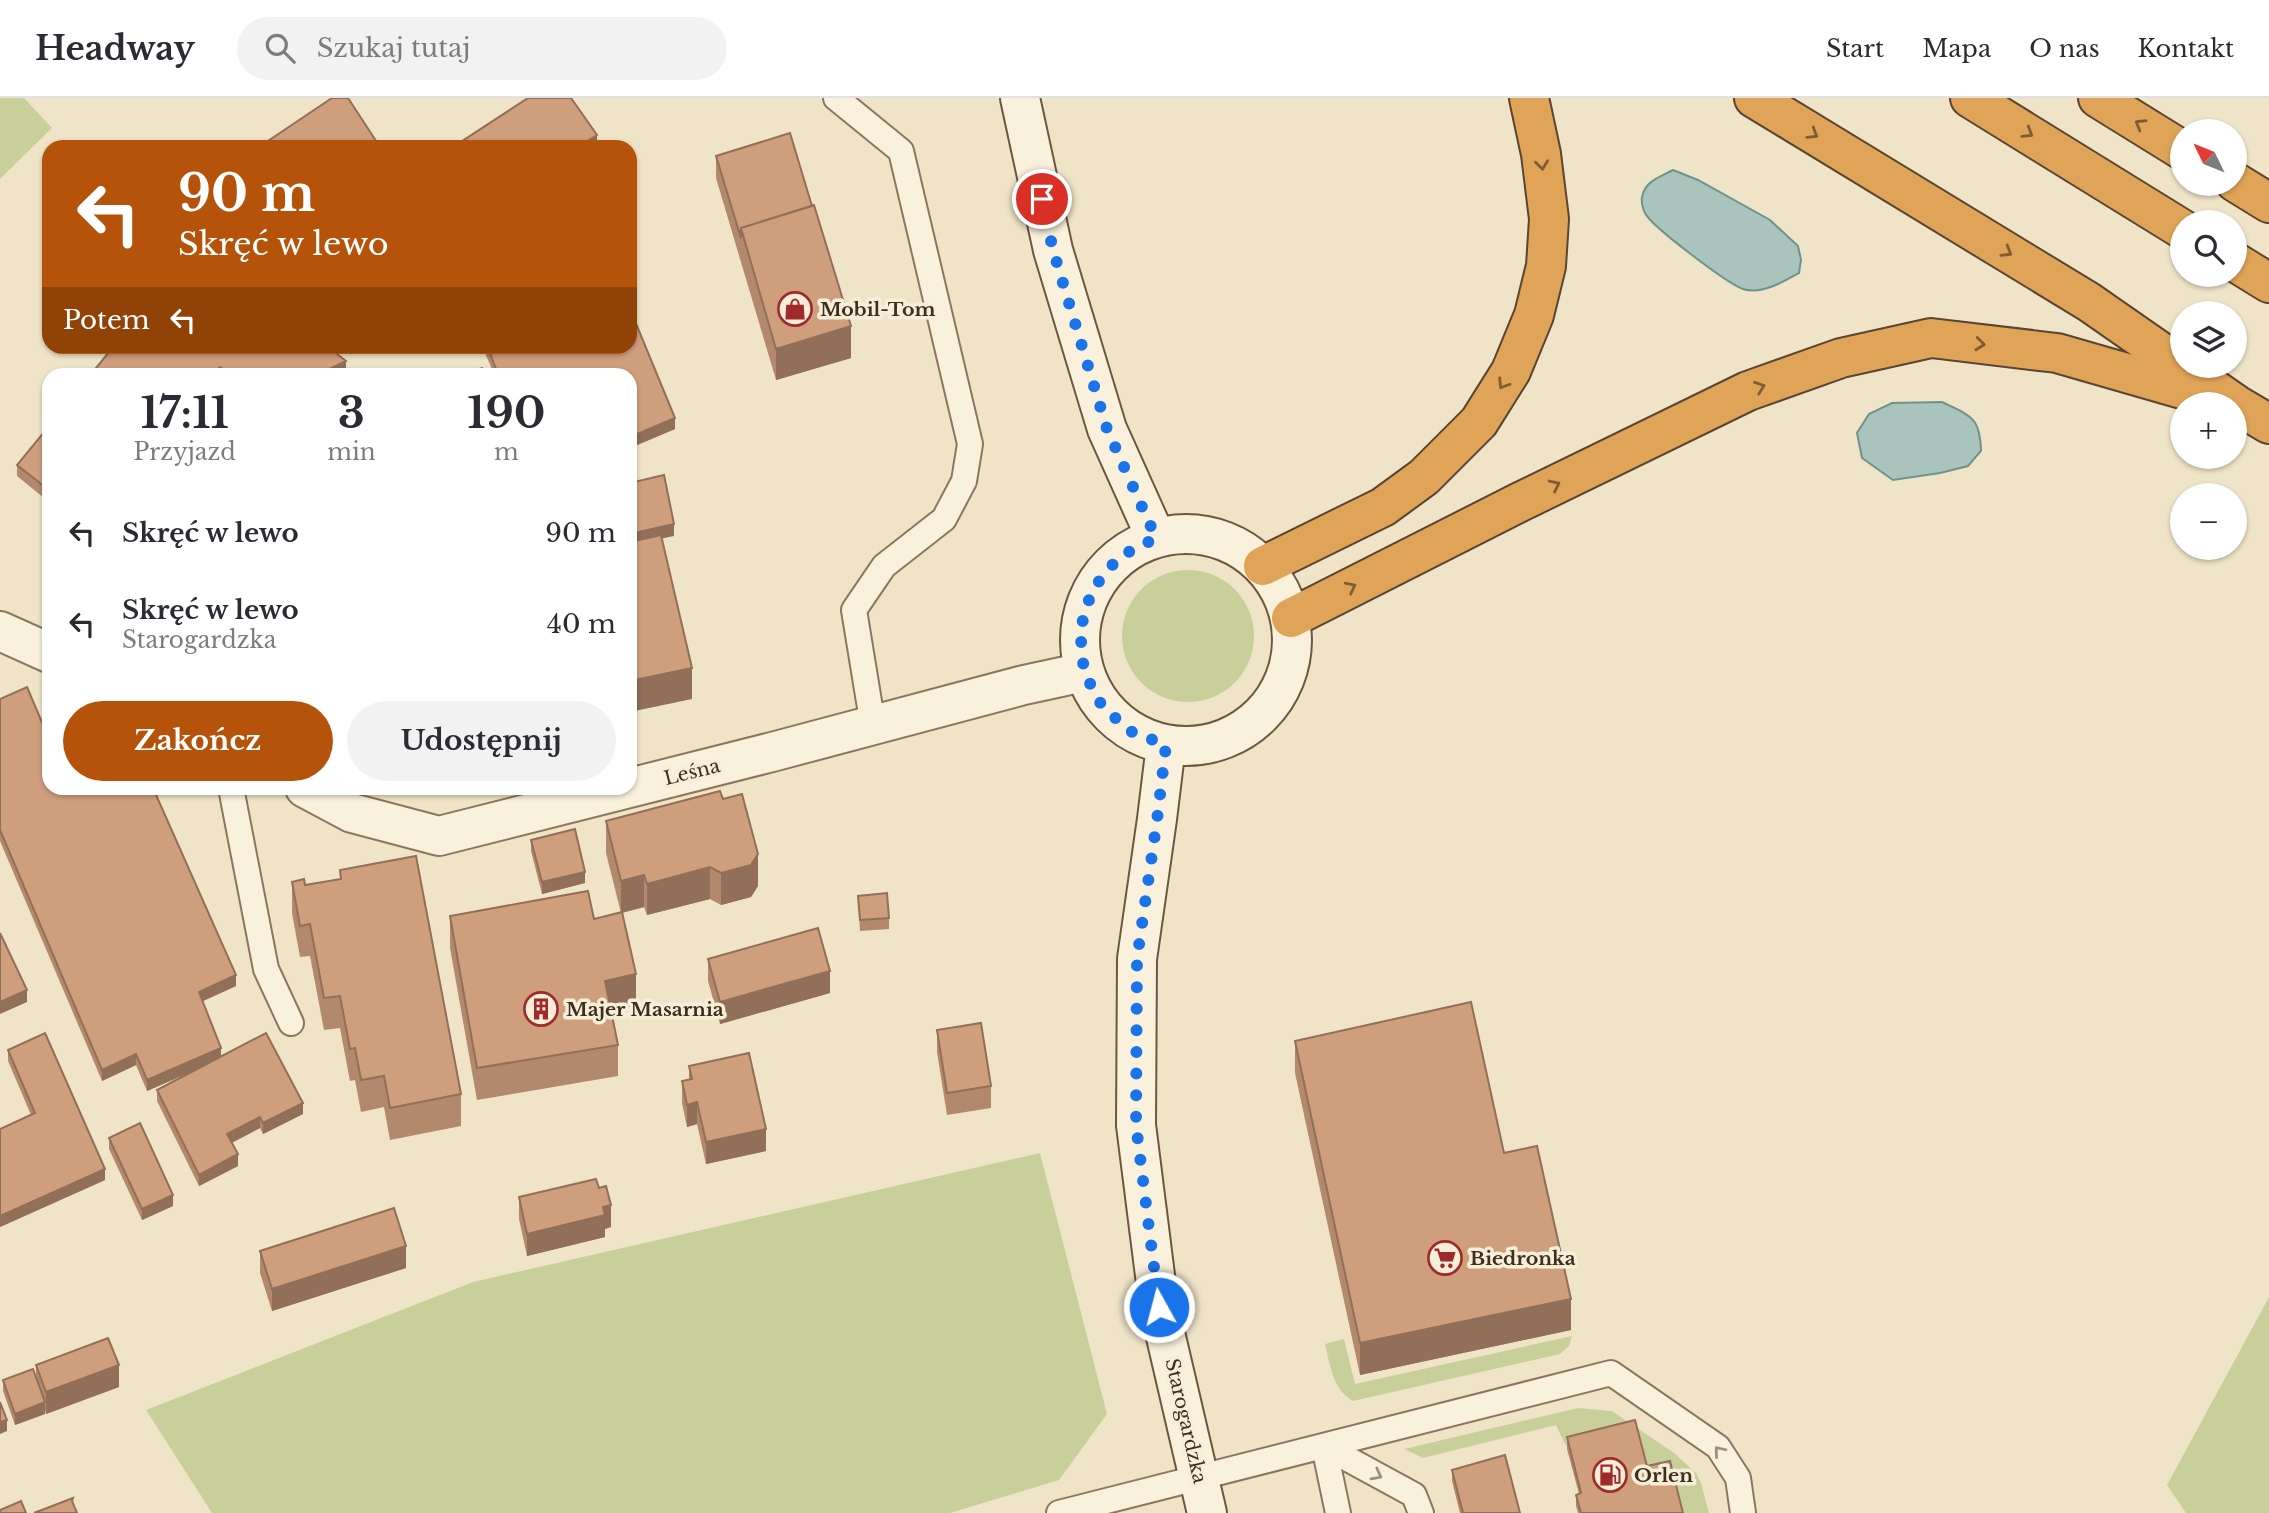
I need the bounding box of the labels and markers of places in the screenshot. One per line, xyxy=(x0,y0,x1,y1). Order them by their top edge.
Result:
pin xyxy=(1012,169,1072,229)
shop icon: Mobil-Tom xyxy=(776,290,814,328)
place label: Mobil-Tom xyxy=(820,298,935,321)
building icon: Majer Masarnia xyxy=(522,990,560,1028)
place label: Majer Masarnia xyxy=(566,998,724,1021)
supermarket icon: Biedronka xyxy=(1426,1239,1464,1277)
place label: Biedronka xyxy=(1470,1247,1576,1270)
fuel station icon: Orlen xyxy=(1591,1456,1629,1494)
place label: Orlen xyxy=(1634,1464,1693,1487)

